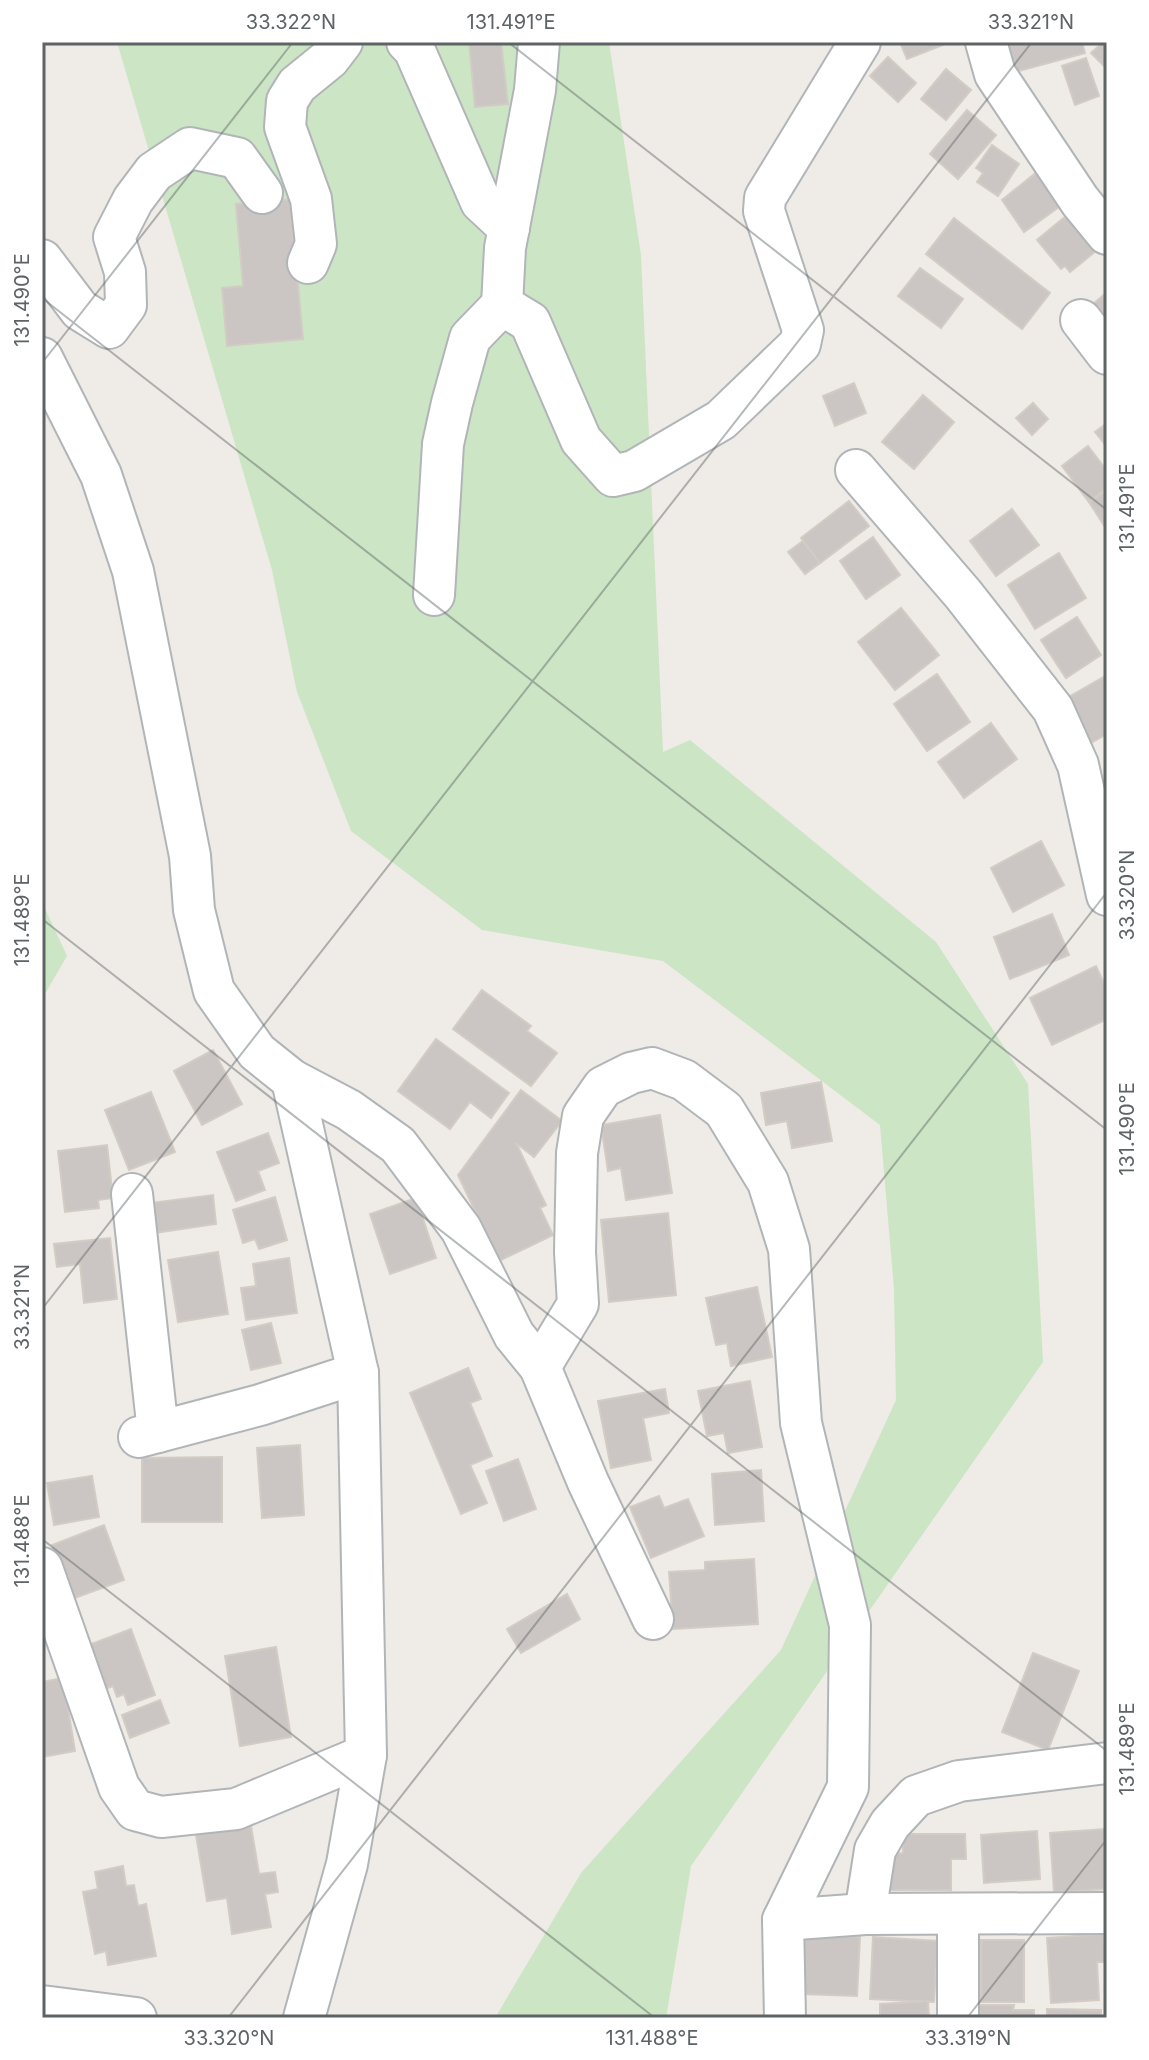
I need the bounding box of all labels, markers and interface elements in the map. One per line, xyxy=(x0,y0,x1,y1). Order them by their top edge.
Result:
text: 33.322°N xyxy=(246,10,336,34)
text: 131.491°E xyxy=(467,10,555,34)
text: 33.321°N xyxy=(988,10,1074,34)
text: 131.490°E xyxy=(10,253,34,347)
text: 131.491°E xyxy=(1115,464,1139,552)
text: 33.320°N xyxy=(1115,850,1139,940)
text: 131.489°E xyxy=(10,873,34,967)
text: 131.490°E xyxy=(1115,1082,1139,1176)
text: 33.321°N xyxy=(10,1264,34,1350)
text: 131.488°E xyxy=(10,1495,34,1587)
text: 131.489°E xyxy=(1115,1702,1139,1796)
text: 33.320°N xyxy=(184,2026,274,2050)
text: 131.488°E xyxy=(606,2026,698,2050)
text: 33.319°N xyxy=(925,2026,1011,2050)

